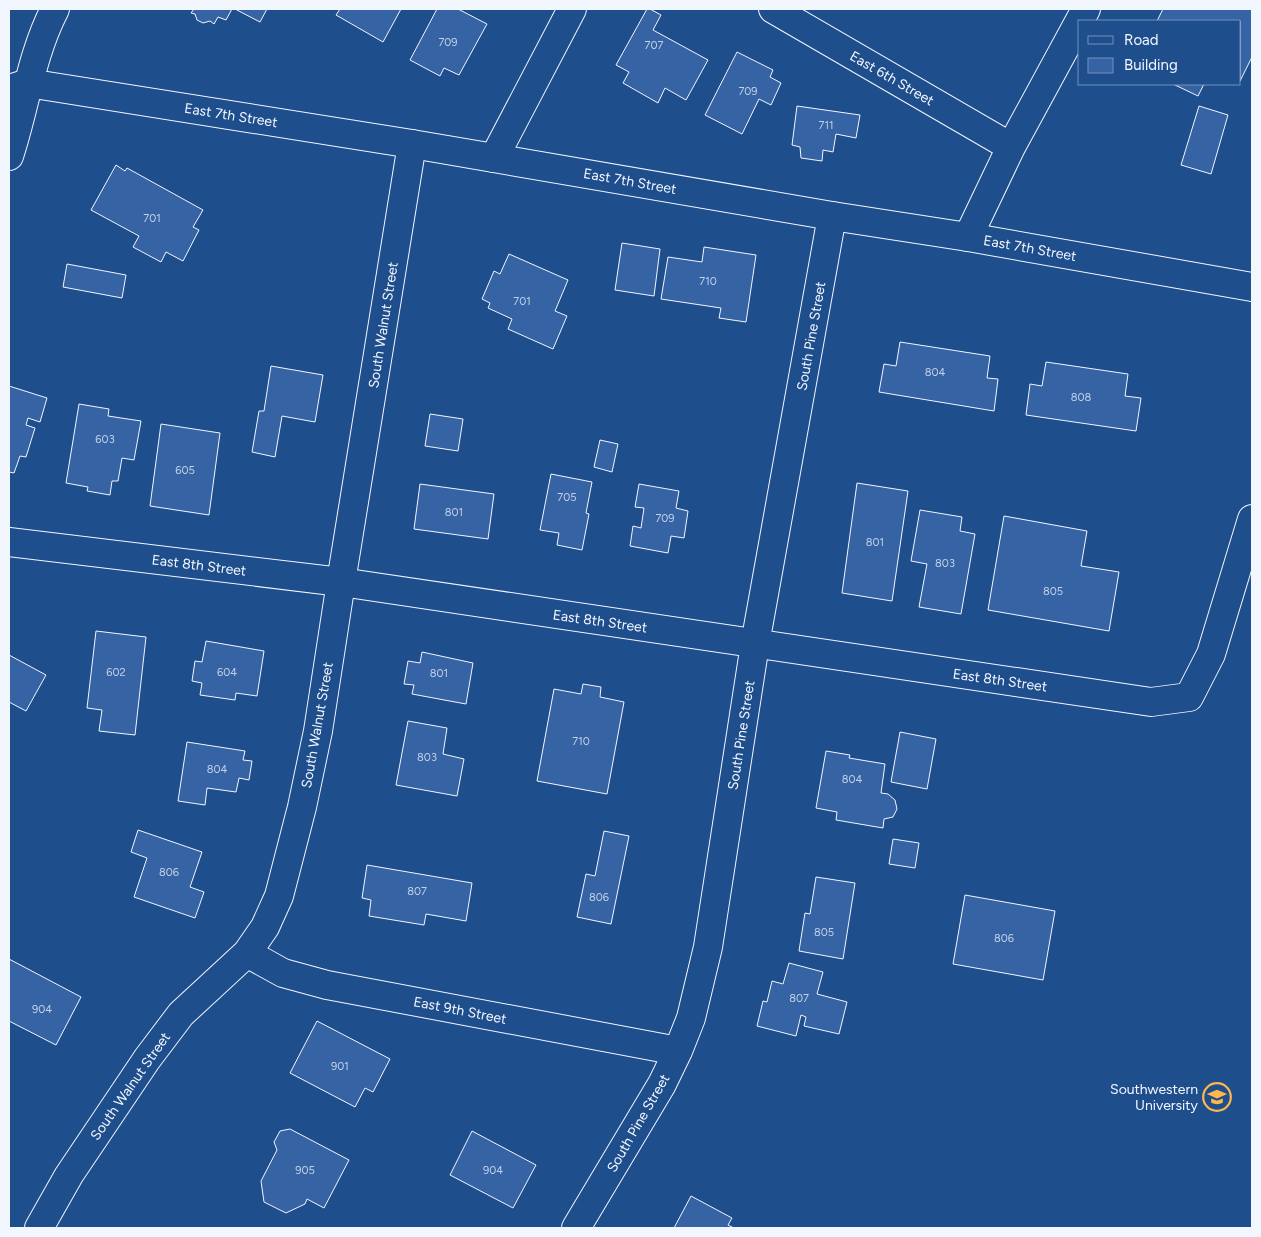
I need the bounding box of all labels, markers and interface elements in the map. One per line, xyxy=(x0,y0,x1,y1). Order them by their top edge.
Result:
legend xyxy=(1078,20,1241,85)
text: Road xyxy=(1124,31,1159,49)
house number: 709 xyxy=(438,36,458,49)
house number: 707 xyxy=(645,39,664,52)
street label: East 6th Street xyxy=(847,47,937,109)
text: Building xyxy=(1124,56,1178,74)
house number: 709 xyxy=(738,85,758,98)
street label: East 7th Street xyxy=(183,100,279,131)
house number: 711 xyxy=(819,119,834,132)
street label: East 7th Street xyxy=(582,165,678,198)
house number: 701 xyxy=(143,212,161,225)
street label: East 7th Street xyxy=(982,232,1078,265)
street label: South Walnut Street xyxy=(365,261,402,390)
house number: 710 xyxy=(699,275,717,288)
street label: South Pine Street xyxy=(794,280,829,392)
house number: 701 xyxy=(513,295,531,308)
house number: 804 xyxy=(925,366,945,379)
house number: 808 xyxy=(1071,391,1092,404)
house number: 603 xyxy=(95,433,115,446)
house number: 605 xyxy=(175,464,195,477)
house number: 705 xyxy=(557,491,577,504)
house number: 801 xyxy=(445,506,463,519)
house number: 709 xyxy=(655,512,675,525)
house number: 801 xyxy=(866,536,884,549)
street label: East 8th Street xyxy=(151,551,247,580)
house number: 803 xyxy=(935,557,955,570)
house number: 805 xyxy=(1043,585,1063,598)
street label: East 8th Street xyxy=(552,606,648,637)
street label: South Walnut Street xyxy=(298,661,337,789)
street label: East 8th Street xyxy=(952,665,1048,696)
house number: 602 xyxy=(106,666,126,679)
house number: 604 xyxy=(217,666,237,679)
house number: 801 xyxy=(430,667,448,680)
street label: South Pine Street xyxy=(724,679,759,791)
house number: 710 xyxy=(572,735,590,748)
house number: 803 xyxy=(417,751,437,764)
house number: 804 xyxy=(207,763,227,776)
house number: 804 xyxy=(842,773,862,786)
house number: 806 xyxy=(159,866,179,879)
house number: 807 xyxy=(407,885,427,898)
house number: 806 xyxy=(589,891,609,904)
house number: 805 xyxy=(814,926,834,939)
house number: 806 xyxy=(994,932,1014,945)
house number: 807 xyxy=(789,992,809,1005)
street label: East 9th Street xyxy=(412,993,508,1028)
house number: 904 xyxy=(32,1003,52,1016)
street label: South Walnut Street xyxy=(87,1029,174,1143)
house number: 901 xyxy=(331,1060,349,1073)
street label: South Pine Street xyxy=(603,1071,673,1175)
place label: Southwestern University xyxy=(1110,1081,1199,1114)
school or university icon: Southwestern University xyxy=(1202,1082,1232,1112)
house number: 905 xyxy=(295,1164,315,1177)
house number: 904 xyxy=(483,1164,503,1177)

